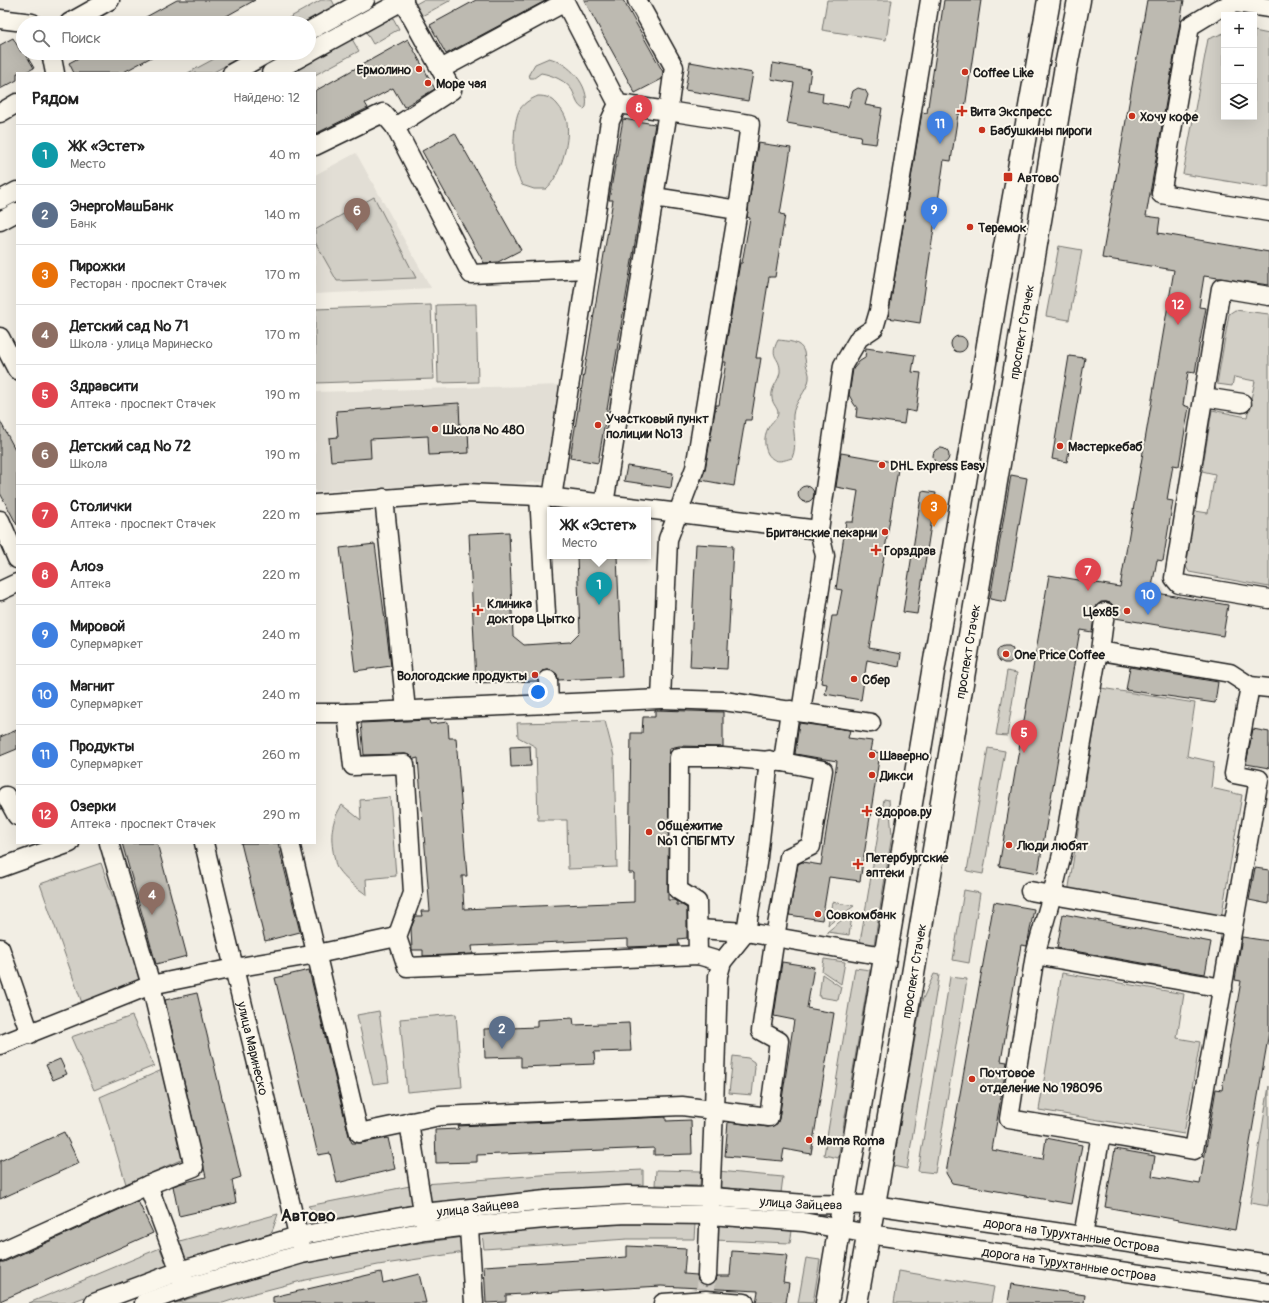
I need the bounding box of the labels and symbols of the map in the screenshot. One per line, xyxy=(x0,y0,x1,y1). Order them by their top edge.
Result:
place label: Ермолино xyxy=(356,62,411,78)
marker: Ермолино xyxy=(414,64,424,74)
place label: Coffee Like xyxy=(973,65,1034,81)
marker: Coffee Like xyxy=(960,67,970,77)
place label: Море чая xyxy=(436,76,486,92)
marker: Море чая xyxy=(423,78,433,88)
pin: 8 xyxy=(626,95,652,128)
place label: Вита Экспресс xyxy=(970,104,1052,120)
marker: Вита Экспресс xyxy=(957,106,967,116)
place label: Хочу кофе xyxy=(1140,109,1199,125)
pin: 11 xyxy=(927,111,953,144)
marker: Хочу кофе xyxy=(1127,111,1137,121)
place label: Бабушкины пироги xyxy=(990,123,1092,139)
marker: Бабушкины пироги xyxy=(977,125,987,135)
place label: Автово xyxy=(1017,170,1059,186)
marker: Автово xyxy=(1002,171,1014,183)
pin: 9 xyxy=(921,197,947,230)
pin: 6 xyxy=(344,198,370,231)
place label: Теремок xyxy=(977,220,1027,236)
marker: Теремок xyxy=(965,222,975,232)
street label: проспект Стачек xyxy=(1006,283,1038,381)
pin: 12 xyxy=(1165,292,1191,325)
place label: Участковый пункт полиции №13 xyxy=(606,411,709,442)
marker: Участковый пункт полиции №13 xyxy=(593,420,603,430)
place label: Школа № 480 xyxy=(442,422,525,438)
marker: Школа № 480 xyxy=(430,424,440,434)
place label: Мастеркебаб xyxy=(1068,439,1143,455)
marker: Мастеркебаб xyxy=(1055,441,1065,451)
place label: DHL Express Easy xyxy=(890,458,985,474)
marker: DHL Express Easy xyxy=(877,460,887,470)
pin: 3 xyxy=(921,494,947,527)
place label: Британские пекарни xyxy=(766,525,877,541)
marker: Британские пекарни xyxy=(880,527,890,537)
place label: Горздрав xyxy=(884,543,936,559)
marker: Горздрав xyxy=(871,545,881,555)
pin: 7 xyxy=(1075,558,1101,591)
pin: 1 xyxy=(586,572,612,605)
pin: 10 xyxy=(1135,582,1161,615)
place label: Клиника доктора Цытко xyxy=(486,596,575,627)
street label: проспект Стачек xyxy=(953,603,984,700)
marker: Клиника доктора Цытко xyxy=(472,604,484,616)
place label: Цех85 xyxy=(1083,604,1119,620)
marker: Цех85 xyxy=(1122,606,1132,616)
place label: One Price Coffee xyxy=(1014,647,1105,663)
marker: One Price Coffee xyxy=(1001,649,1011,659)
place label: Вологодские продукты xyxy=(397,668,527,684)
marker: Вологодские продукты xyxy=(530,670,540,680)
place label: Сбер xyxy=(862,672,890,688)
marker: Сбер xyxy=(849,674,859,684)
your location xyxy=(528,682,548,702)
pin: 5 xyxy=(1011,720,1037,753)
place label: Шаверно xyxy=(879,748,929,764)
marker: Шаверно xyxy=(867,750,877,760)
place label: Дикси xyxy=(879,768,913,784)
marker: Дикси xyxy=(867,770,877,780)
place label: Здоров.ру xyxy=(875,804,932,820)
marker: Здоров.ру xyxy=(862,806,872,816)
place label: Общежитие №1 СПБГМТУ xyxy=(657,818,735,849)
marker: Общежитие №1 СПБГМТУ xyxy=(644,827,654,837)
place label: Люди любят xyxy=(1016,838,1089,854)
marker: Люди любят xyxy=(1004,840,1014,850)
place label: Петербургские аптеки xyxy=(866,850,949,881)
marker: Петербургские аптеки xyxy=(853,859,863,869)
pin: 4 xyxy=(139,882,165,915)
place label: Совкомбанк xyxy=(826,907,897,923)
marker: Совкомбанк xyxy=(813,909,823,919)
street label: проспект Стачек xyxy=(899,922,930,1020)
street label: улица Маринеско xyxy=(233,999,271,1097)
pin: 2 xyxy=(489,1016,515,1049)
place label: Почтовое отделение № 198096 xyxy=(979,1065,1103,1096)
marker: Почтовое отделение № 198096 xyxy=(967,1074,977,1084)
place label: Mama Roma xyxy=(817,1133,885,1149)
marker: Mama Roma xyxy=(804,1135,814,1145)
street label: улица Зайцева xyxy=(758,1194,842,1214)
street label: улица Зайцева xyxy=(435,1196,520,1221)
district label: Автово xyxy=(281,1205,335,1226)
street label: дорога на Турухтанные Острова xyxy=(983,1215,1161,1257)
street label: дорога на Турухтанные острова xyxy=(981,1244,1157,1285)

